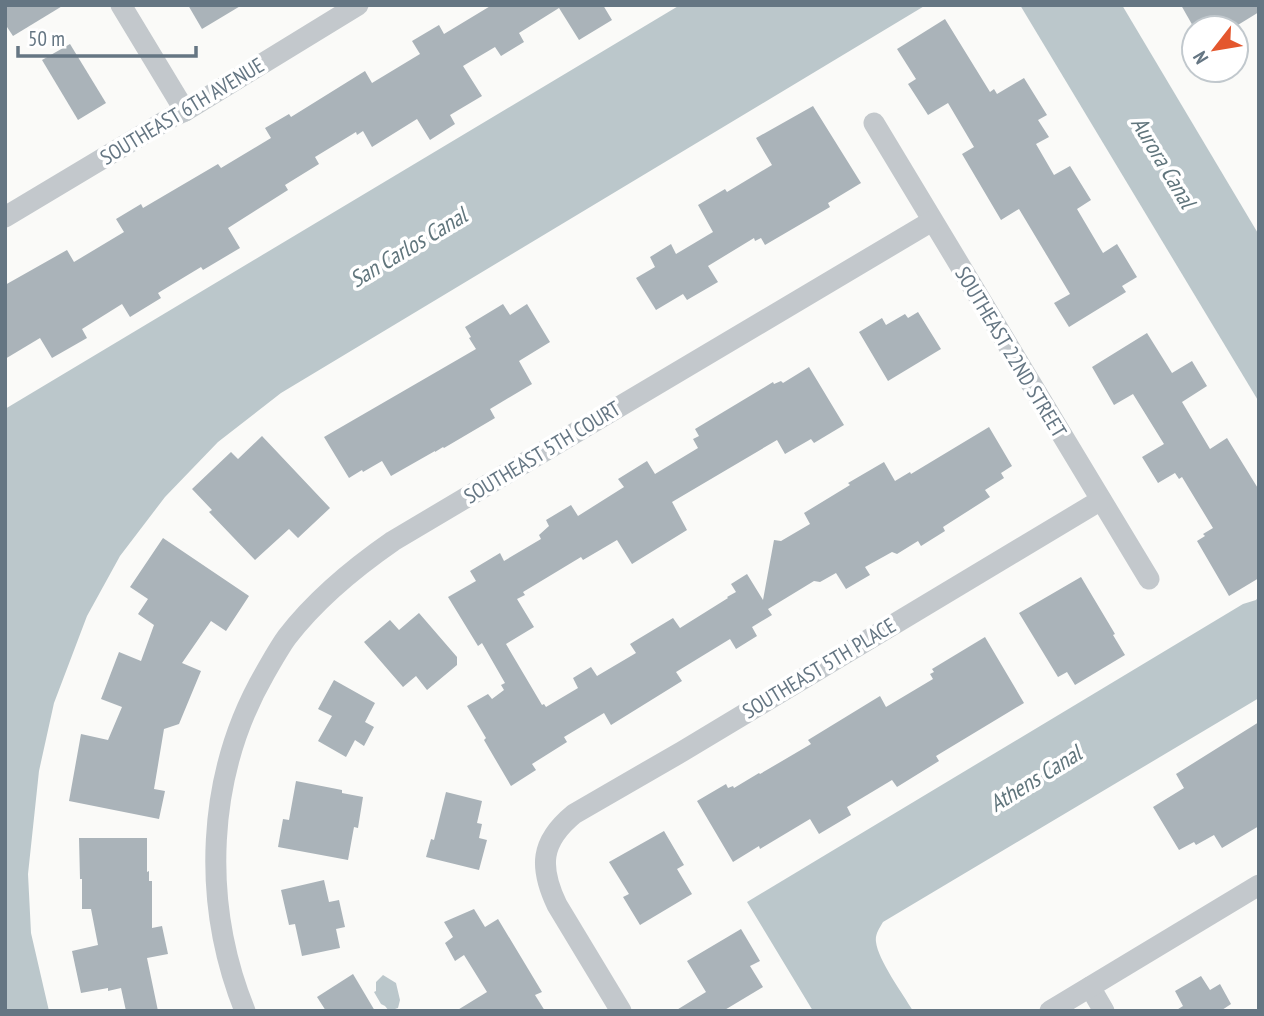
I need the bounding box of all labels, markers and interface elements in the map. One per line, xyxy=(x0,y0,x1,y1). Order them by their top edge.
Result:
scale bar xyxy=(18,14,196,58)
north arrow xyxy=(1180,14,1250,84)
text: 50 m xyxy=(28,25,65,52)
text: N xyxy=(1187,47,1213,68)
street label: SOUTHEAST 6TH AVENUE xyxy=(95,51,269,171)
water label: Aurora Canal xyxy=(1125,111,1204,215)
water label: San Carlos Canal xyxy=(344,199,474,293)
street label: SOUTHEAST 22ND STREET xyxy=(949,262,1073,443)
street label: SOUTHEAST 5TH COURT xyxy=(459,394,626,509)
street label: SOUTHEAST 5TH PLACE xyxy=(737,612,901,724)
water label: Athens Canal xyxy=(983,737,1089,818)

